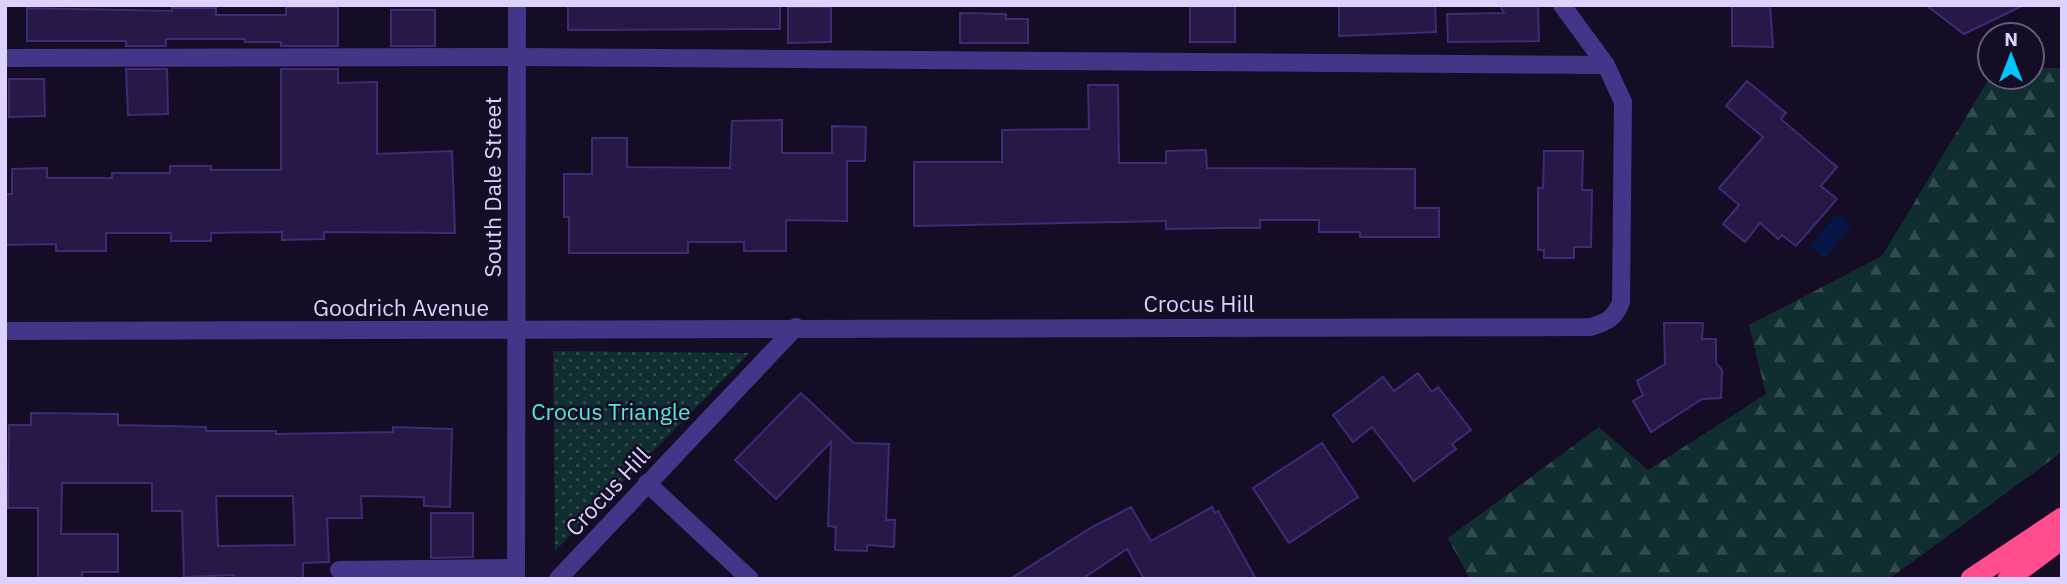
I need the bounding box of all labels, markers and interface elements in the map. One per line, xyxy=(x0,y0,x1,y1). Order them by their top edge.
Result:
north arrow xyxy=(1976,21,2046,91)
text: N xyxy=(2004,27,2018,51)
street label: South Dale Street xyxy=(477,97,507,278)
street label: Crocus Hill xyxy=(1143,288,1255,318)
street label: Goodrich Avenue xyxy=(313,292,489,322)
park label: Crocus Triangle xyxy=(531,396,691,426)
street label: Crocus Hill xyxy=(558,440,656,542)

